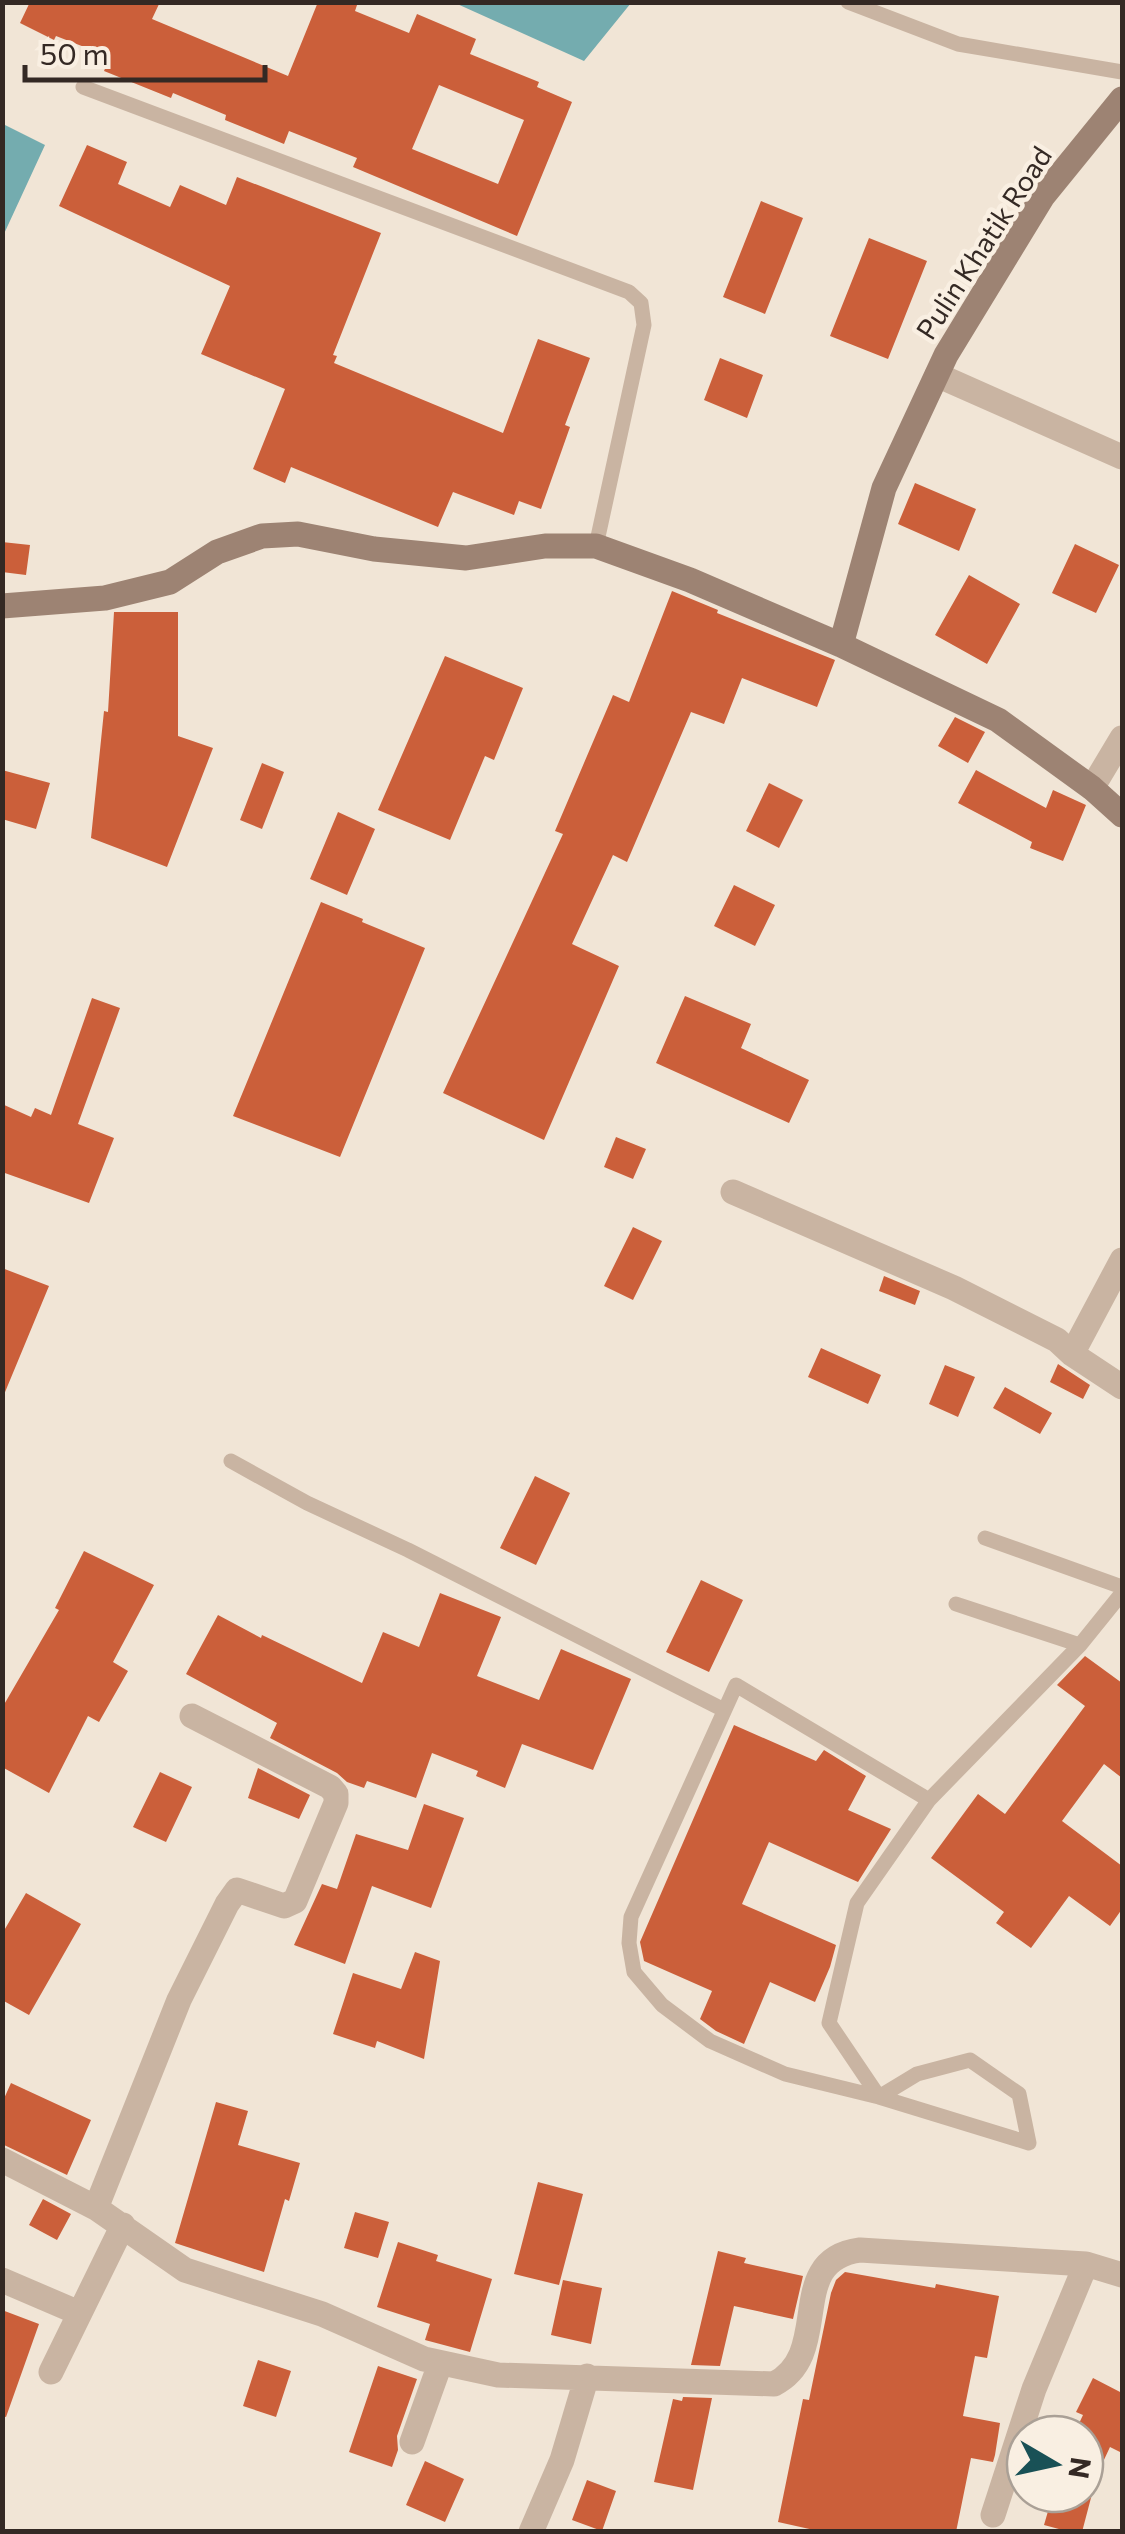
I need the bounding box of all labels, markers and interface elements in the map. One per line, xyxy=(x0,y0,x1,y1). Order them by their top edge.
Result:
scale bar xyxy=(25,20,265,82)
text: 50 m xyxy=(40,34,109,71)
street label: Pulin Khatik Road xyxy=(908,140,1058,345)
north arrow xyxy=(1005,2414,1105,2514)
text: N xyxy=(1062,2455,1099,2481)

